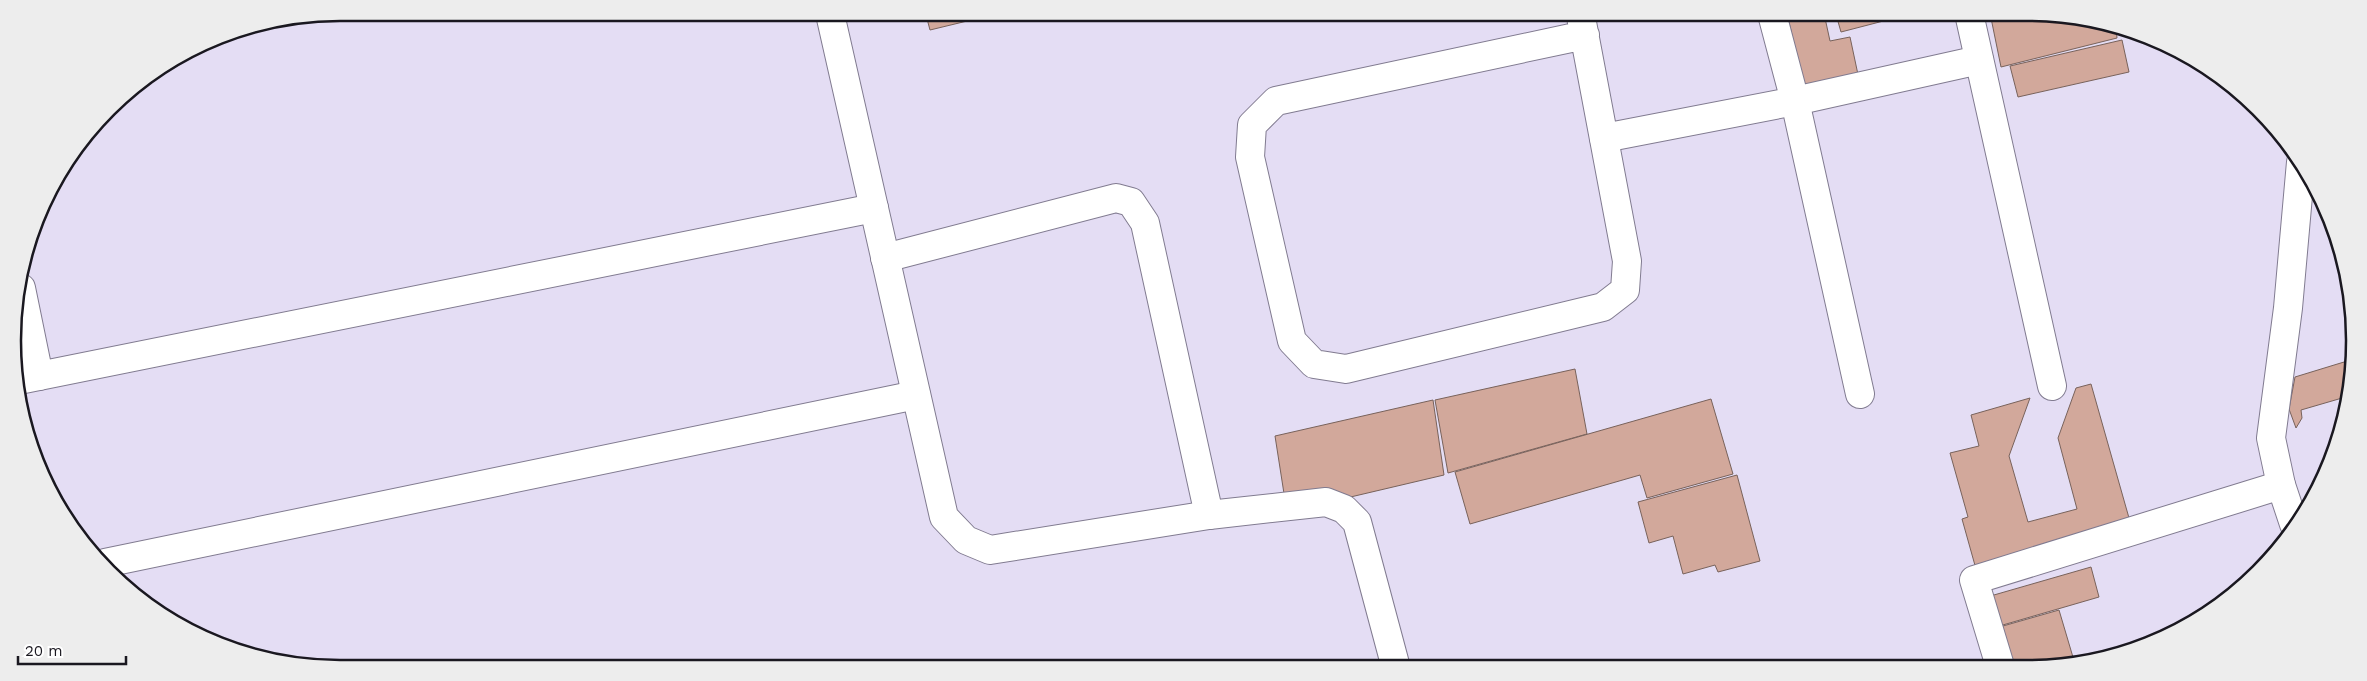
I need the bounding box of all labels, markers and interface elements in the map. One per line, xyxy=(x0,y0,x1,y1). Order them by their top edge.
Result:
scale bar xyxy=(18,634,125,666)
text: 20 m xyxy=(25,642,63,660)

